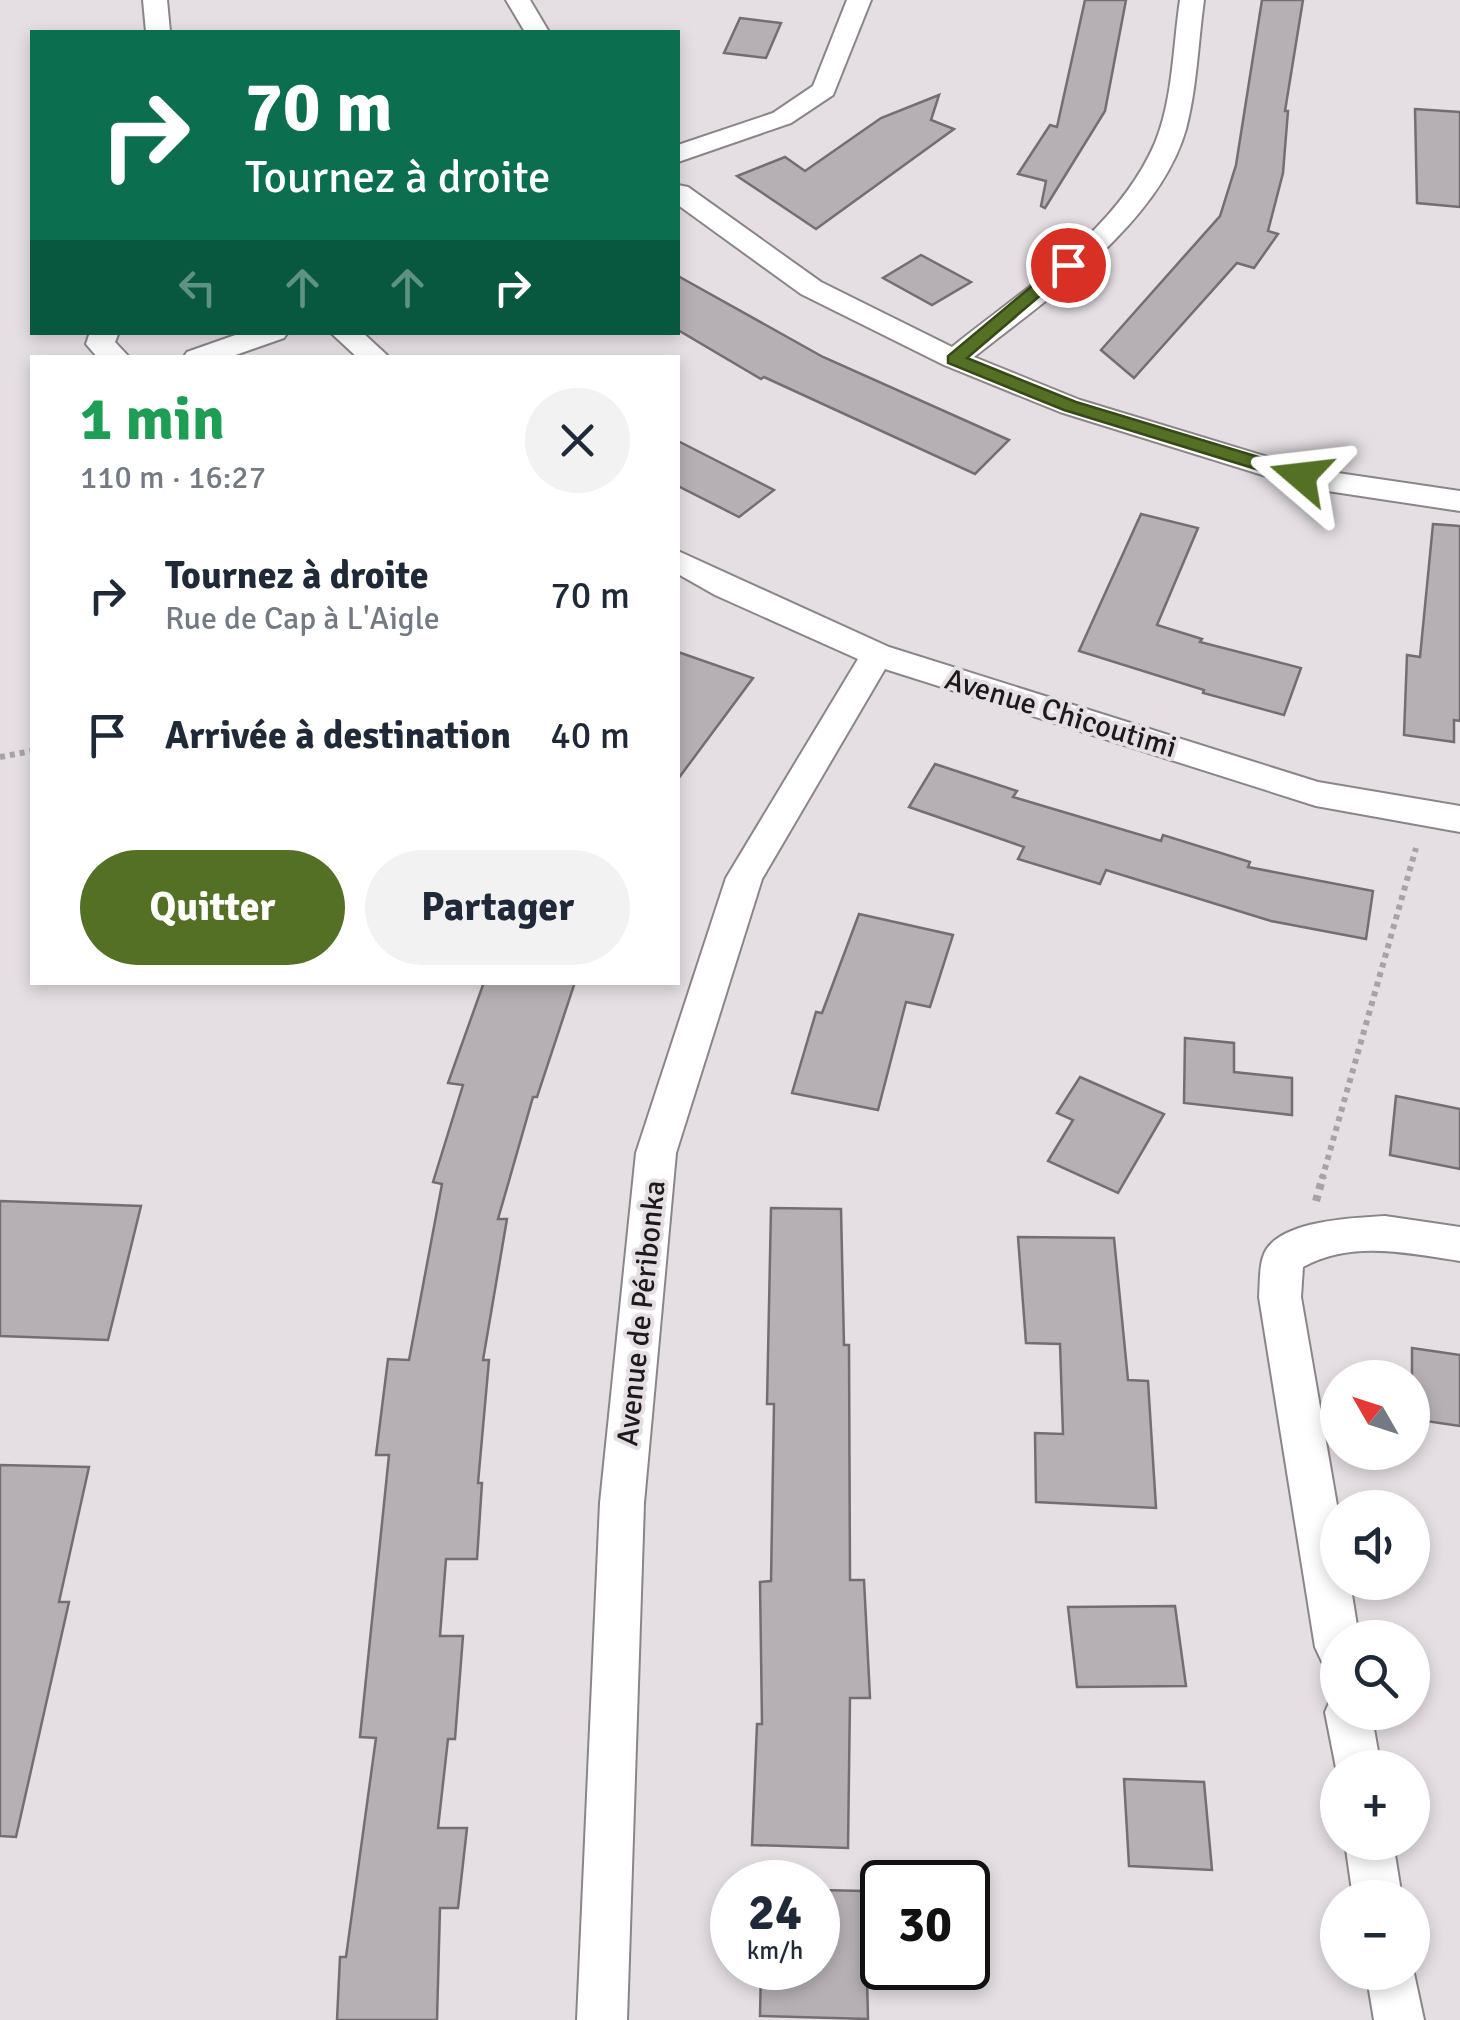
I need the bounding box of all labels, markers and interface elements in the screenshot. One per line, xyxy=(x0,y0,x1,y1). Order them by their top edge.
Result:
text: 70 m xyxy=(245,64,393,150)
icon: right xyxy=(80,70,210,200)
text: Tournez à droite xyxy=(245,150,551,205)
pin xyxy=(1026,223,1111,308)
icon: arrive xyxy=(1041,238,1096,293)
icon: left xyxy=(170,260,225,315)
icon: ahead xyxy=(275,260,330,315)
icon: ahead xyxy=(380,260,435,315)
icon: right xyxy=(485,260,540,315)
text: 1 min xyxy=(80,383,225,457)
button: close xyxy=(525,388,630,493)
position arrow xyxy=(1249,424,1353,528)
text: 110 m · 16:27 xyxy=(80,458,266,497)
text: Tournez à droite xyxy=(165,552,429,599)
icon: right xyxy=(80,568,135,623)
text: 70 m xyxy=(550,572,630,619)
text: Rue de Cap à L'Aigle xyxy=(165,599,440,638)
street label: Avenue Chicoutimi xyxy=(941,661,1181,766)
icon: arrive xyxy=(80,708,135,763)
text: Arrivée à destination xyxy=(165,712,511,759)
text: 40 m xyxy=(550,712,630,759)
button: Quitter xyxy=(80,850,345,965)
button: Partager xyxy=(365,850,630,965)
street label: Avenue de Péribonka xyxy=(609,1178,674,1448)
north arrow xyxy=(1320,1360,1430,1470)
map controls xyxy=(1320,1360,1430,1990)
button: sound xyxy=(1320,1490,1430,1600)
button: search xyxy=(1320,1620,1430,1730)
button: + xyxy=(1320,1750,1430,1860)
speed limit sign: 30 xyxy=(860,1860,990,1990)
button: − xyxy=(1320,1880,1430,1990)
text: 24 xyxy=(748,1882,802,1944)
text: km/h xyxy=(747,1935,803,1966)

